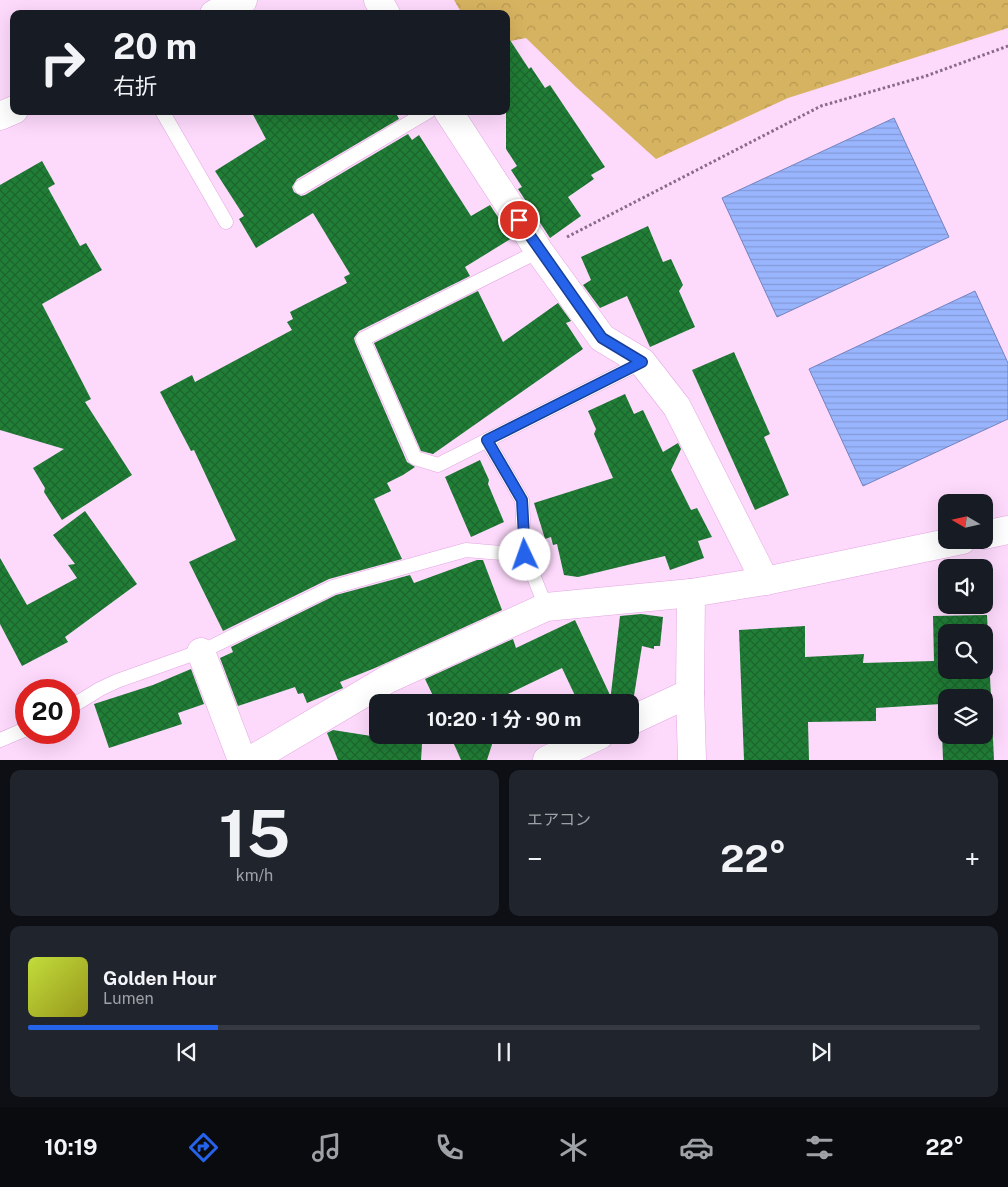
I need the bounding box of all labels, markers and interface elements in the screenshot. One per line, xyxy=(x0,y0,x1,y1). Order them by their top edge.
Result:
text: 20 m xyxy=(113,26,197,67)
icon: right xyxy=(30,30,95,95)
text: 右折 xyxy=(113,73,157,99)
pin xyxy=(498,199,540,241)
icon: arrive xyxy=(505,206,533,234)
north arrow xyxy=(938,494,992,549)
map controls xyxy=(938,494,993,744)
position arrow xyxy=(498,528,550,580)
button: sound xyxy=(938,559,993,614)
button: search xyxy=(938,624,993,679)
speed limit sign: 20 xyxy=(15,679,80,744)
button: layers xyxy=(938,689,993,744)
text: 10:20 · 1 分 · 90 m xyxy=(427,708,581,730)
text: 15 xyxy=(219,795,290,872)
text: エアコン xyxy=(527,810,591,829)
text: 22° xyxy=(720,836,787,881)
text: − xyxy=(527,842,543,875)
text: + xyxy=(964,842,980,875)
text: km/h xyxy=(236,866,273,885)
text: Golden Hour xyxy=(103,967,217,989)
text: Lumen xyxy=(103,989,154,1008)
icon: previous xyxy=(173,1038,201,1066)
icon: pause xyxy=(490,1038,518,1066)
icon: next xyxy=(807,1038,835,1066)
icon: directions xyxy=(186,1130,221,1165)
icon: music xyxy=(309,1130,344,1165)
icon: phone xyxy=(432,1130,467,1165)
icon: climate xyxy=(556,1130,591,1165)
icon: car xyxy=(679,1130,714,1165)
icon: filters xyxy=(802,1130,837,1165)
text: 10:19 xyxy=(44,1134,98,1160)
text: 22° xyxy=(925,1134,964,1160)

